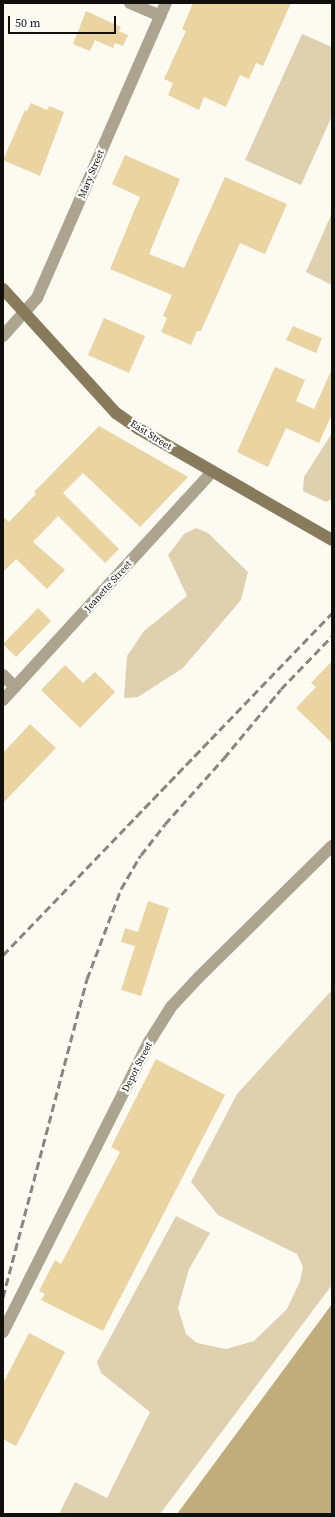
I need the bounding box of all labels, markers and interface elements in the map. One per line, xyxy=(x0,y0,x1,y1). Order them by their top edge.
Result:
scale bar xyxy=(10,8,118,34)
text: 50 m xyxy=(15,15,41,31)
street label: Mary Street xyxy=(75,148,107,200)
street label: East Street xyxy=(128,417,174,453)
street label: Jeanette Street xyxy=(82,558,134,614)
street label: Depot Street xyxy=(119,1040,155,1094)

